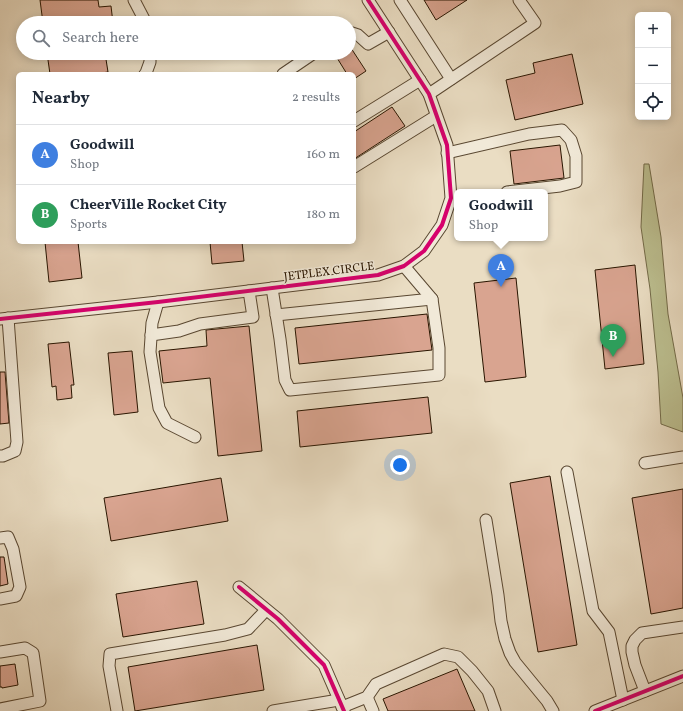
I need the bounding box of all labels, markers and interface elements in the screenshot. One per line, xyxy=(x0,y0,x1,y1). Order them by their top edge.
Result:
map controls xyxy=(635,12,671,120)
button: + xyxy=(635,12,671,48)
search box xyxy=(16,16,356,60)
icon: search xyxy=(30,27,52,49)
text: Search here xyxy=(62,28,139,49)
button: − xyxy=(635,48,671,84)
button: locate xyxy=(635,84,671,120)
text: Nearby xyxy=(32,87,90,110)
text: 2 results xyxy=(292,89,340,107)
text: Goodwill xyxy=(70,135,134,156)
text: A xyxy=(40,146,50,164)
text: 160 m xyxy=(306,146,340,164)
text: Shop xyxy=(70,156,99,174)
popup xyxy=(454,189,548,241)
text: CheerVille Rocket City xyxy=(70,195,227,216)
text: Goodwill xyxy=(469,196,533,217)
text: B xyxy=(41,206,49,224)
text: 180 m xyxy=(306,206,340,224)
text: Sports xyxy=(70,216,107,234)
text: Shop xyxy=(469,217,498,235)
pin: A xyxy=(488,254,514,287)
street label: JETPLEX CIRCLE xyxy=(283,259,375,285)
pin: B xyxy=(600,324,626,357)
your location xyxy=(390,455,410,475)

